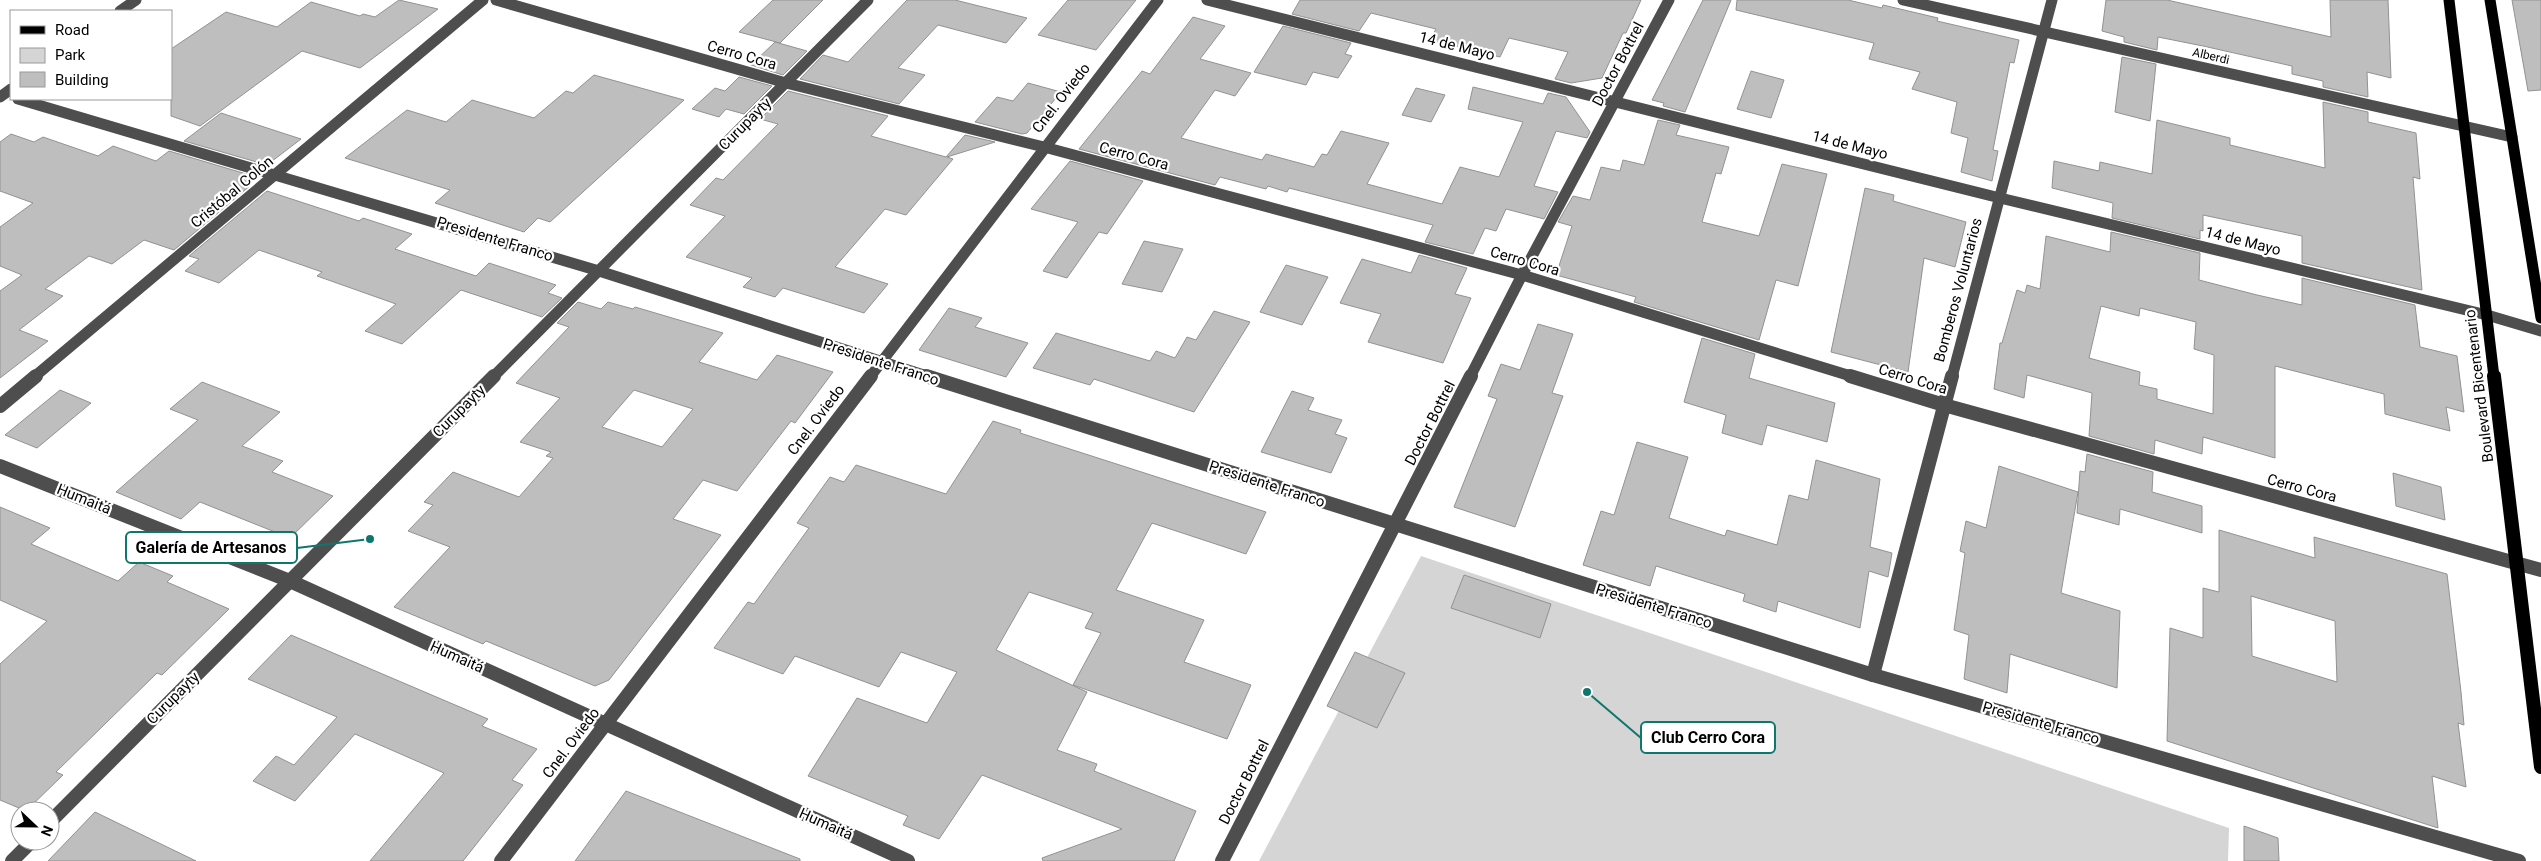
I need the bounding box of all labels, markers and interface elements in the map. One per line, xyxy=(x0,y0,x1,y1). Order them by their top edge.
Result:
legend xyxy=(10,10,172,100)
street label: Doctor Bottrel xyxy=(1588,19,1648,109)
text: Road xyxy=(55,21,89,39)
street label: 14 de Mayo xyxy=(1417,28,1497,64)
street label: Cerro Cora xyxy=(705,37,779,73)
street label: Alberdi xyxy=(2191,45,2231,67)
text: Park xyxy=(55,46,86,64)
street label: Cnel. Oviedo xyxy=(1028,60,1094,136)
text: Building xyxy=(55,71,109,89)
street label: Curupayty xyxy=(715,94,775,154)
street label: 14 de Mayo xyxy=(1810,127,1890,163)
street label: Cerro Cora xyxy=(1097,138,1171,174)
street label: Cristóbal Colón xyxy=(187,152,277,232)
street label: Presidente Franco xyxy=(435,213,555,265)
street label: Bomberos Voluntarios xyxy=(1930,216,1986,364)
street label: 14 de Mayo xyxy=(2203,223,2283,259)
street label: Cerro Cora xyxy=(1488,243,1562,279)
street label: Boulevard Bicentenario xyxy=(2461,309,2497,463)
street label: Presidente Franco xyxy=(821,335,941,389)
street label: Cerro Cora xyxy=(1876,360,1950,398)
street label: Doctor Bottrel xyxy=(1401,378,1459,468)
street label: Curupayty xyxy=(429,381,489,441)
street label: Cnel. Oviedo xyxy=(784,381,848,459)
street label: Presidente Franco xyxy=(1207,457,1327,511)
street label: Cerro Cora xyxy=(2265,470,2339,506)
street label: Humaitá xyxy=(54,480,114,518)
callout: Galería de Artesanos xyxy=(126,532,297,563)
text: Galería de Artesanos xyxy=(136,538,286,557)
street label: Presidente Franco xyxy=(1594,580,1714,632)
street label: Humaitá xyxy=(427,637,487,677)
street label: Curupayty xyxy=(143,668,203,728)
street label: Presidente Franco xyxy=(1980,698,2102,748)
street label: Cnel. Oviedo xyxy=(539,704,603,782)
callout: Club Cerro Cora xyxy=(1641,722,1775,753)
text: Club Cerro Cora xyxy=(1651,728,1765,747)
street label: Doctor Bottrel xyxy=(1215,737,1273,827)
north arrow xyxy=(10,801,60,851)
street label: Humaitá xyxy=(796,804,856,844)
text: N xyxy=(38,823,56,838)

